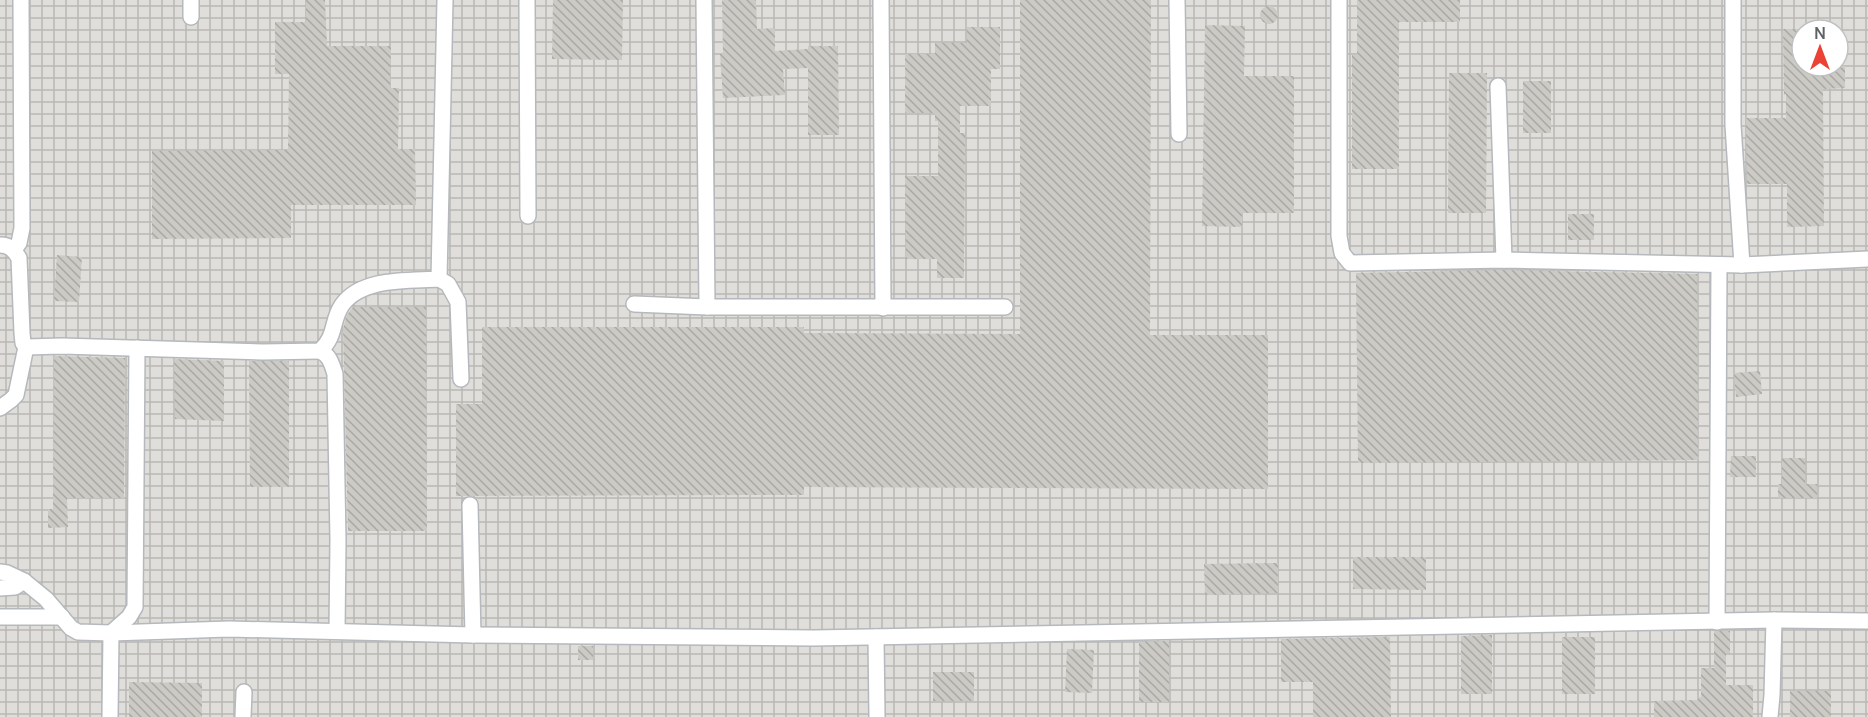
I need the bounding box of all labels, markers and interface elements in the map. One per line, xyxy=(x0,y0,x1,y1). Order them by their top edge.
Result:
north arrow xyxy=(1790,18,1850,78)
text: N xyxy=(1814,22,1826,44)

